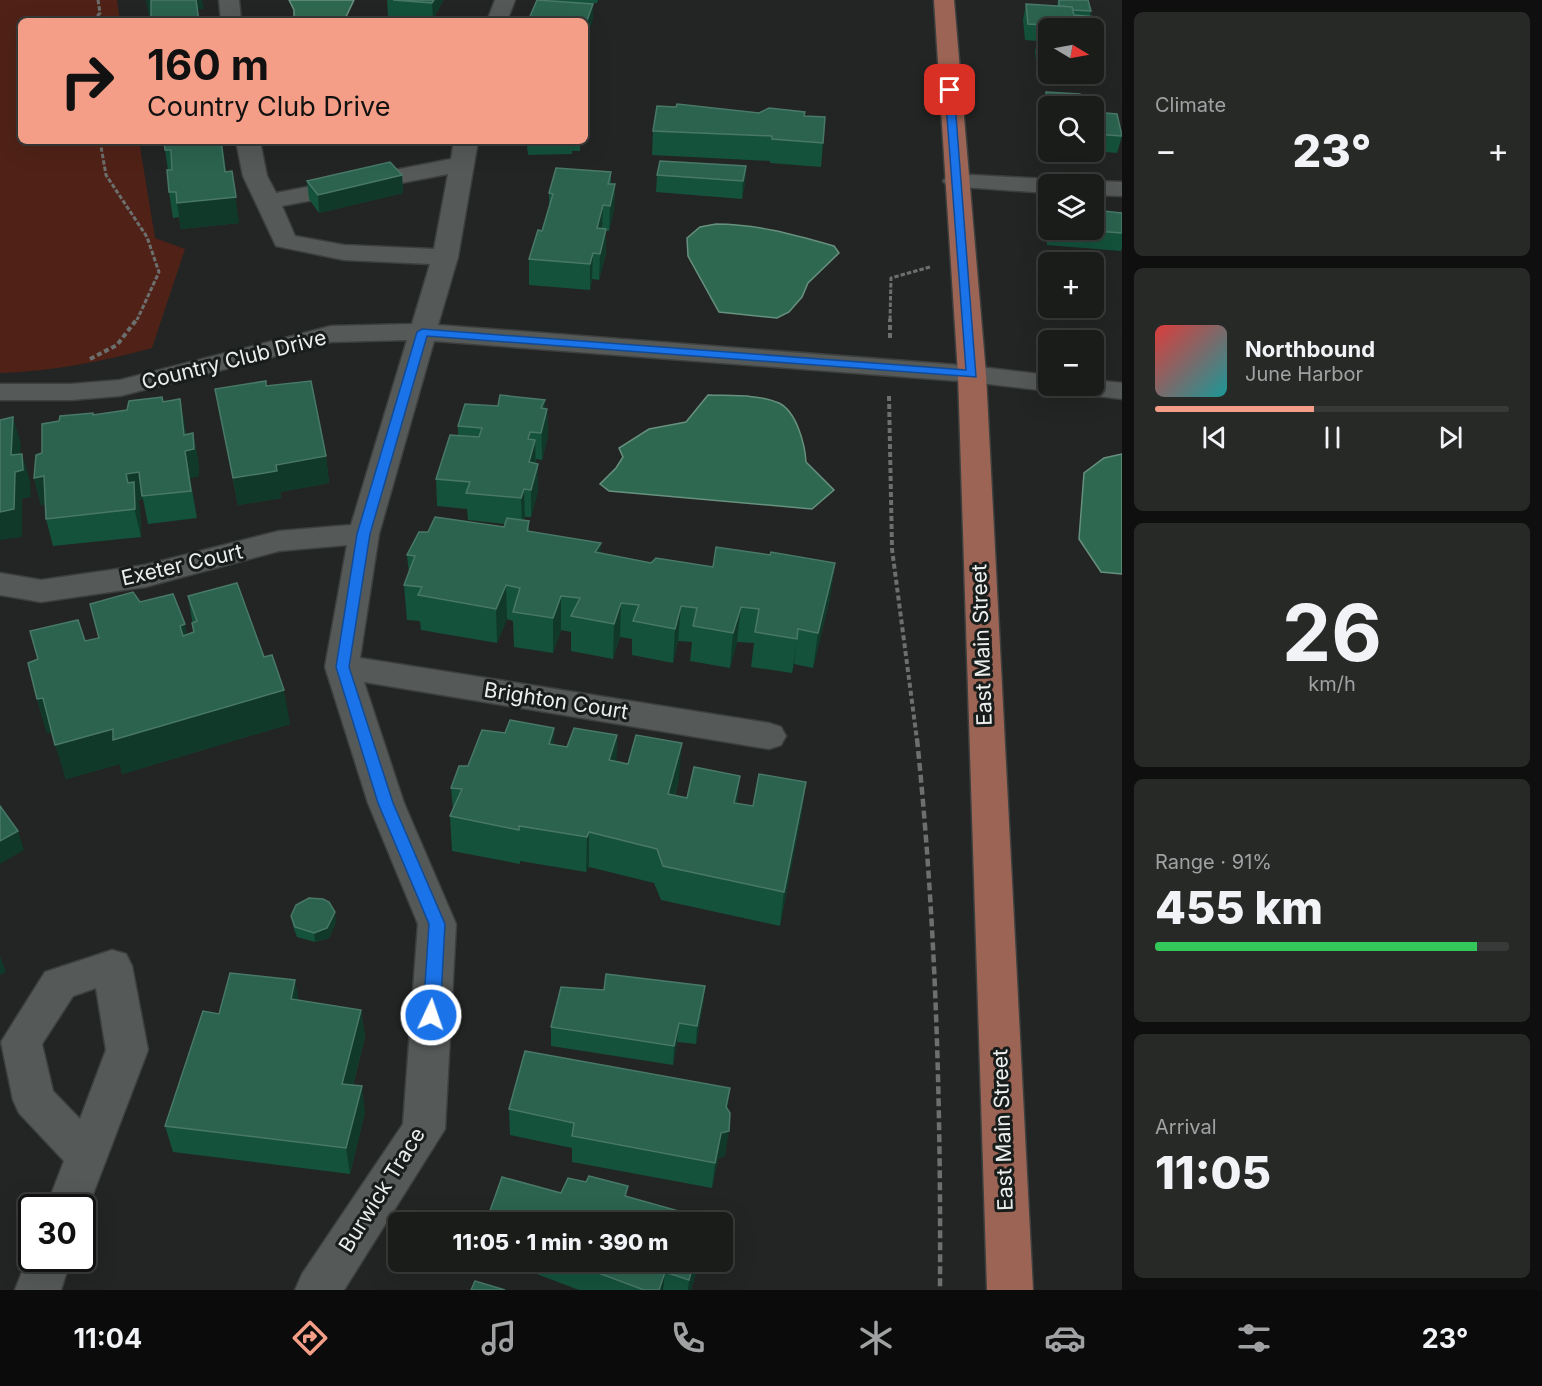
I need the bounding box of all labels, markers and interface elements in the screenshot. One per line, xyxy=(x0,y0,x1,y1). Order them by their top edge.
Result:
north arrow xyxy=(1038,18,1104,84)
map controls xyxy=(1038,18,1104,396)
text: 160 m xyxy=(147,39,269,90)
icon: right xyxy=(48,42,126,120)
pin xyxy=(924,64,975,115)
icon: arrive xyxy=(933,73,966,106)
text: Country Club Drive xyxy=(147,90,390,123)
text: Climate xyxy=(1155,93,1226,117)
button: search xyxy=(1038,96,1104,162)
text: 23° xyxy=(1293,123,1371,178)
text: − xyxy=(1155,130,1177,170)
text: + xyxy=(1487,130,1509,170)
button: layers xyxy=(1038,174,1104,240)
button: + xyxy=(1038,252,1104,318)
street label: Country Club Drive xyxy=(139,324,329,395)
button: − xyxy=(1038,330,1104,396)
text: Northbound xyxy=(1245,336,1375,362)
text: June Harbor xyxy=(1245,362,1363,386)
icon: previous xyxy=(1198,421,1231,454)
icon: pause xyxy=(1316,421,1349,454)
icon: next xyxy=(1434,421,1467,454)
street label: Exeter Court xyxy=(119,538,245,591)
street label: East Main Street xyxy=(966,564,997,726)
text: 26 xyxy=(1282,585,1382,680)
text: km/h xyxy=(1308,672,1356,696)
street label: Brighton Court xyxy=(482,677,630,724)
text: Range · 91% xyxy=(1155,850,1272,874)
text: 455 km xyxy=(1155,880,1323,935)
position arrow xyxy=(399,983,463,1047)
street label: East Main Street xyxy=(987,1049,1018,1211)
text: Arrival xyxy=(1155,1115,1217,1139)
street label: Burwick Trace xyxy=(333,1123,430,1257)
text: 11:05 xyxy=(1155,1145,1271,1200)
speed limit sign: 30 xyxy=(18,1194,96,1272)
text: 11:05 · 1 min · 390 m xyxy=(452,1229,669,1255)
icon: directions xyxy=(289,1317,331,1359)
icon: music xyxy=(478,1317,520,1359)
icon: phone xyxy=(667,1317,709,1359)
icon: climate xyxy=(855,1317,897,1359)
icon: car xyxy=(1044,1317,1086,1359)
icon: filters xyxy=(1233,1317,1275,1359)
text: 11:04 xyxy=(73,1322,142,1355)
text: 23° xyxy=(1422,1322,1469,1355)

